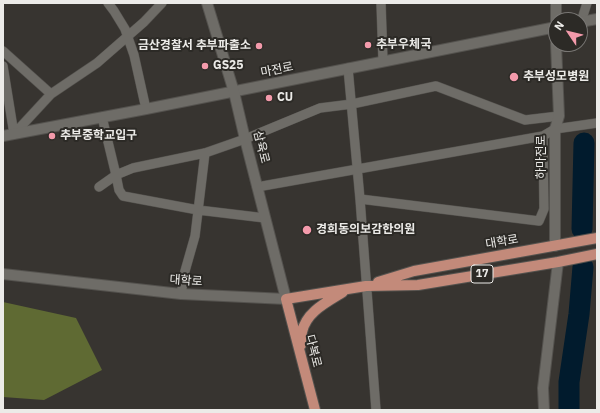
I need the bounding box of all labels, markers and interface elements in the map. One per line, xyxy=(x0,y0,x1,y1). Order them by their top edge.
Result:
north arrow xyxy=(548,12,588,52)
text: N xyxy=(551,18,567,33)
place label: 추부우체국 xyxy=(376,38,431,52)
place label: 금산경찰서 추부파출소 xyxy=(138,39,251,53)
marker: 추부우체국 xyxy=(363,40,373,50)
marker: 금산경찰서 추부파출소 xyxy=(254,41,264,51)
place label: GS25 xyxy=(213,59,244,73)
street label: 마전로 xyxy=(259,60,295,80)
marker: GS25 xyxy=(200,61,210,71)
place label: 추부성모병원 xyxy=(523,70,589,84)
marker: 추부성모병원 xyxy=(508,71,520,83)
place label: CU xyxy=(277,91,293,105)
marker: CU xyxy=(264,93,274,103)
place label: 추부중학교입구 xyxy=(60,129,137,143)
street label: 삼육로 xyxy=(250,129,272,165)
marker: 추부중학교입구 xyxy=(47,131,57,141)
street label: 하마전로 xyxy=(535,135,549,179)
place label: 경희동의보감한의원 xyxy=(316,223,415,237)
marker: 경희동의보감한의원 xyxy=(301,224,313,236)
street label: 대학로 xyxy=(484,232,520,252)
road number: 17 xyxy=(471,265,493,283)
street label: 대학로 xyxy=(169,273,203,289)
street label: 다복로 xyxy=(302,333,324,369)

